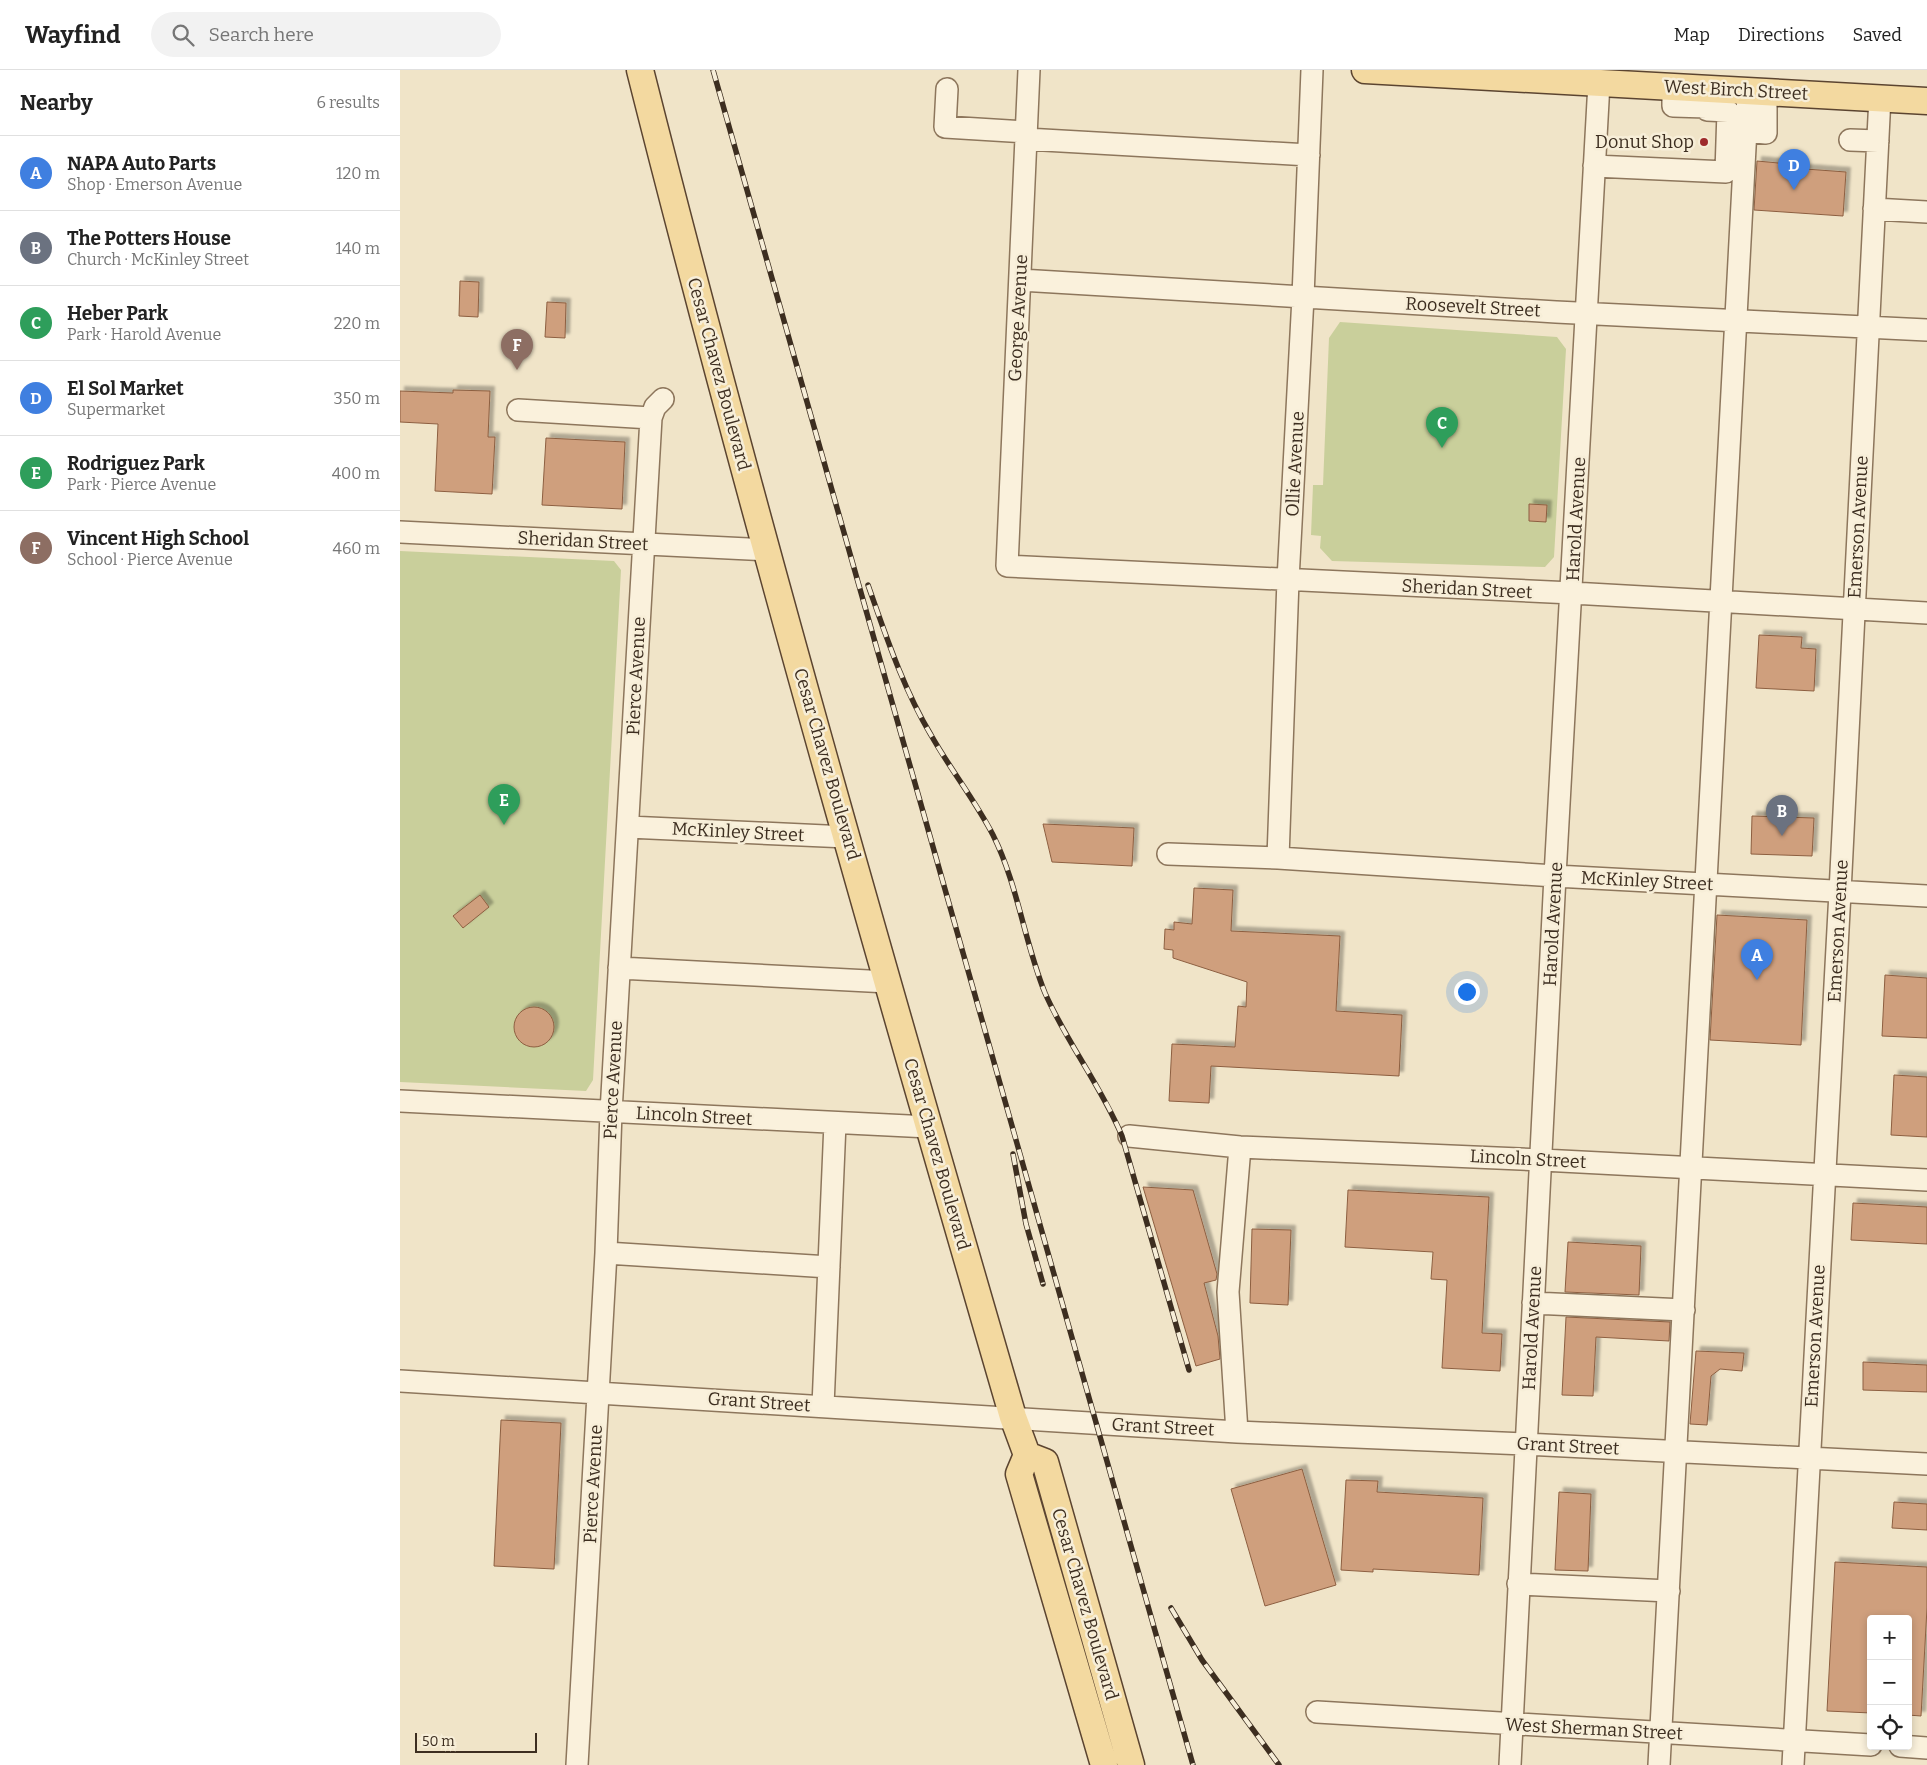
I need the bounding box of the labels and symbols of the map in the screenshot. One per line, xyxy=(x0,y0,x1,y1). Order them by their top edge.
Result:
street label: West Birch Street xyxy=(1663,75,1809,105)
place label: Donut Shop xyxy=(1595,131,1694,153)
marker: Donut Shop xyxy=(1698,136,1710,148)
pin: D xyxy=(1778,149,1810,190)
street label: George Avenue xyxy=(1004,254,1032,382)
street label: Cesar Chavez Boulevard xyxy=(683,275,755,473)
street label: Roosevelt Street xyxy=(1405,292,1542,322)
pin: F xyxy=(501,329,533,370)
pin: C xyxy=(1426,407,1458,448)
street label: Ollie Avenue xyxy=(1281,411,1309,517)
street label: Emerson Avenue xyxy=(1843,455,1873,599)
street label: Harold Avenue xyxy=(1562,456,1590,582)
street label: Sheridan Street xyxy=(517,527,649,555)
street label: Sheridan Street xyxy=(1401,575,1533,603)
street label: Pierce Avenue xyxy=(622,616,650,736)
street label: Cesar Chavez Boulevard xyxy=(789,665,865,863)
pin: E xyxy=(488,784,520,825)
pin: B xyxy=(1766,795,1798,836)
street label: McKinley Street xyxy=(671,818,805,846)
street label: Emerson Avenue xyxy=(1823,859,1853,1003)
street label: Harold Avenue xyxy=(1539,861,1567,987)
street label: McKinley Street xyxy=(1580,867,1714,895)
pin: A xyxy=(1741,939,1773,980)
your location xyxy=(1454,979,1480,1005)
street label: Pierce Avenue xyxy=(599,1020,627,1140)
street label: Cesar Chavez Boulevard xyxy=(899,1055,975,1253)
street label: Lincoln Street xyxy=(635,1102,753,1130)
street label: Lincoln Street xyxy=(1469,1145,1587,1173)
street label: Emerson Avenue xyxy=(1800,1264,1830,1408)
street label: Harold Avenue xyxy=(1518,1265,1546,1391)
street label: Grant Street xyxy=(707,1387,812,1417)
street label: Grant Street xyxy=(1111,1413,1215,1441)
street label: Pierce Avenue xyxy=(579,1424,607,1544)
street label: Grant Street xyxy=(1516,1432,1620,1460)
street label: Cesar Chavez Boulevard xyxy=(1047,1505,1123,1703)
street label: West Sherman Street xyxy=(1505,1713,1684,1745)
scale bar xyxy=(415,1730,538,1753)

